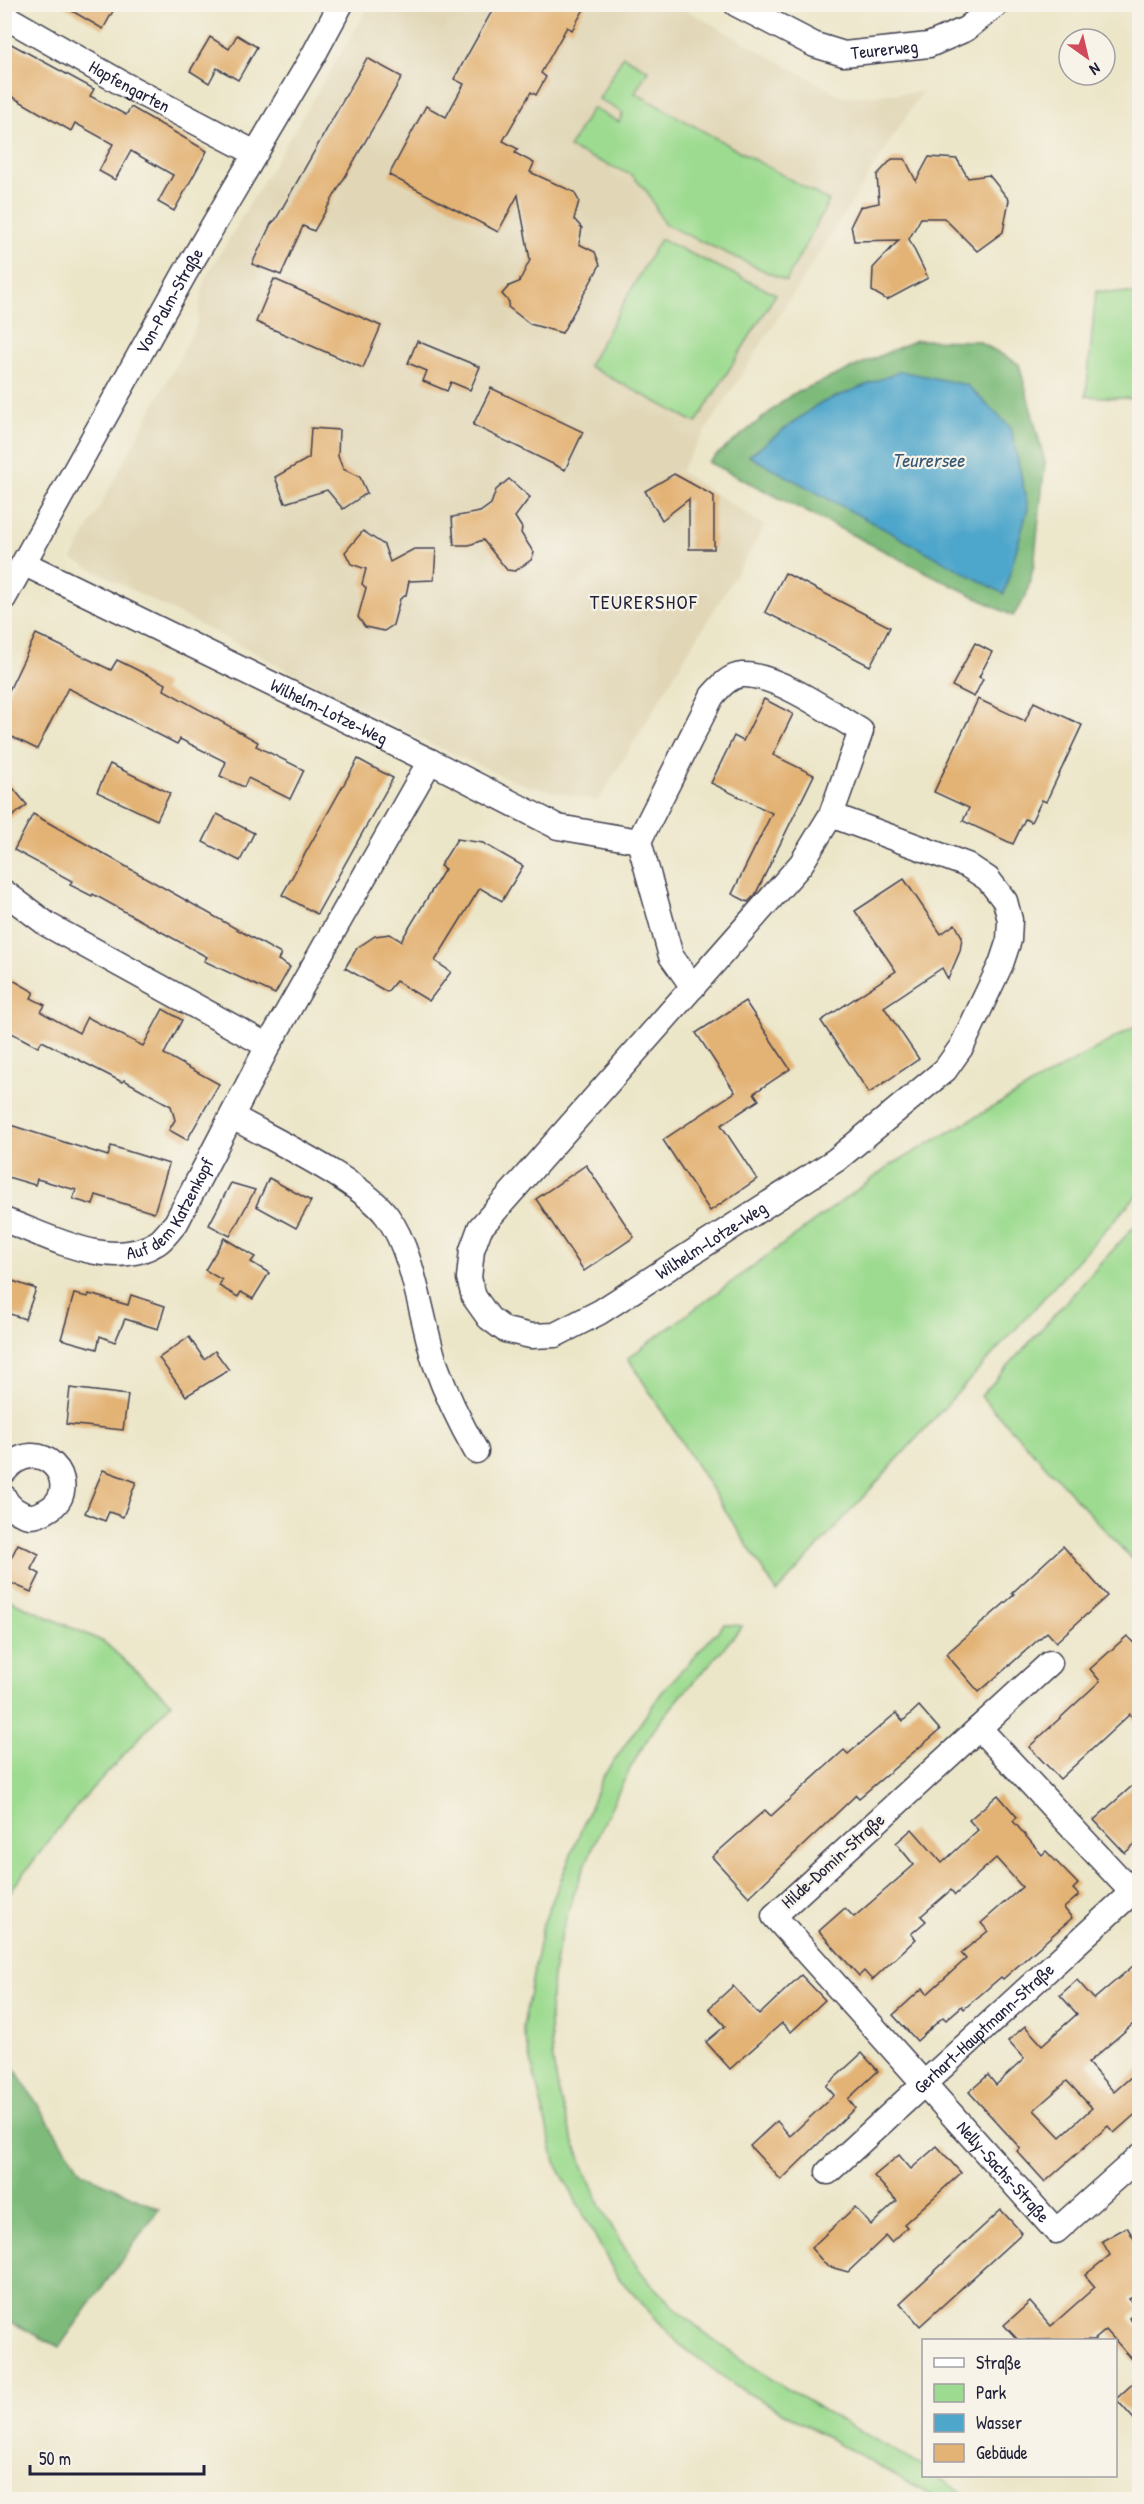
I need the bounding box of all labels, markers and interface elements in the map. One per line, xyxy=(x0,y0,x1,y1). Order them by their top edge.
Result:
north arrow xyxy=(1057,27,1117,87)
street label: Teurerweg xyxy=(850,33,919,65)
street label: Hopfengarten xyxy=(85,54,175,118)
text: N xyxy=(1085,58,1105,81)
street label: Von-Palm-Straße xyxy=(129,243,209,358)
water label: Teurersee xyxy=(892,446,965,473)
district label: TEURERSHOF xyxy=(590,588,698,615)
street label: Wilhelm-Lotze-Weg xyxy=(266,672,392,751)
street label: Auf dem Katzenkopf xyxy=(124,1153,220,1265)
street label: Wilhelm-Lotze-Weg xyxy=(651,1195,771,1285)
street label: Hilde-Domin-Straße xyxy=(776,1807,890,1914)
street label: Gerhart-Hauptmann-Straße xyxy=(908,1957,1059,2099)
street label: Nelly-Sachs-Straße xyxy=(951,2115,1056,2228)
legend xyxy=(922,2339,1117,2477)
text: Straße xyxy=(976,2350,1021,2375)
text: Park xyxy=(976,2380,1007,2405)
text: Wasser xyxy=(976,2410,1022,2435)
scale bar xyxy=(30,2438,204,2476)
text: Gebäude xyxy=(976,2440,1028,2465)
text: 50 m xyxy=(39,2446,71,2471)

